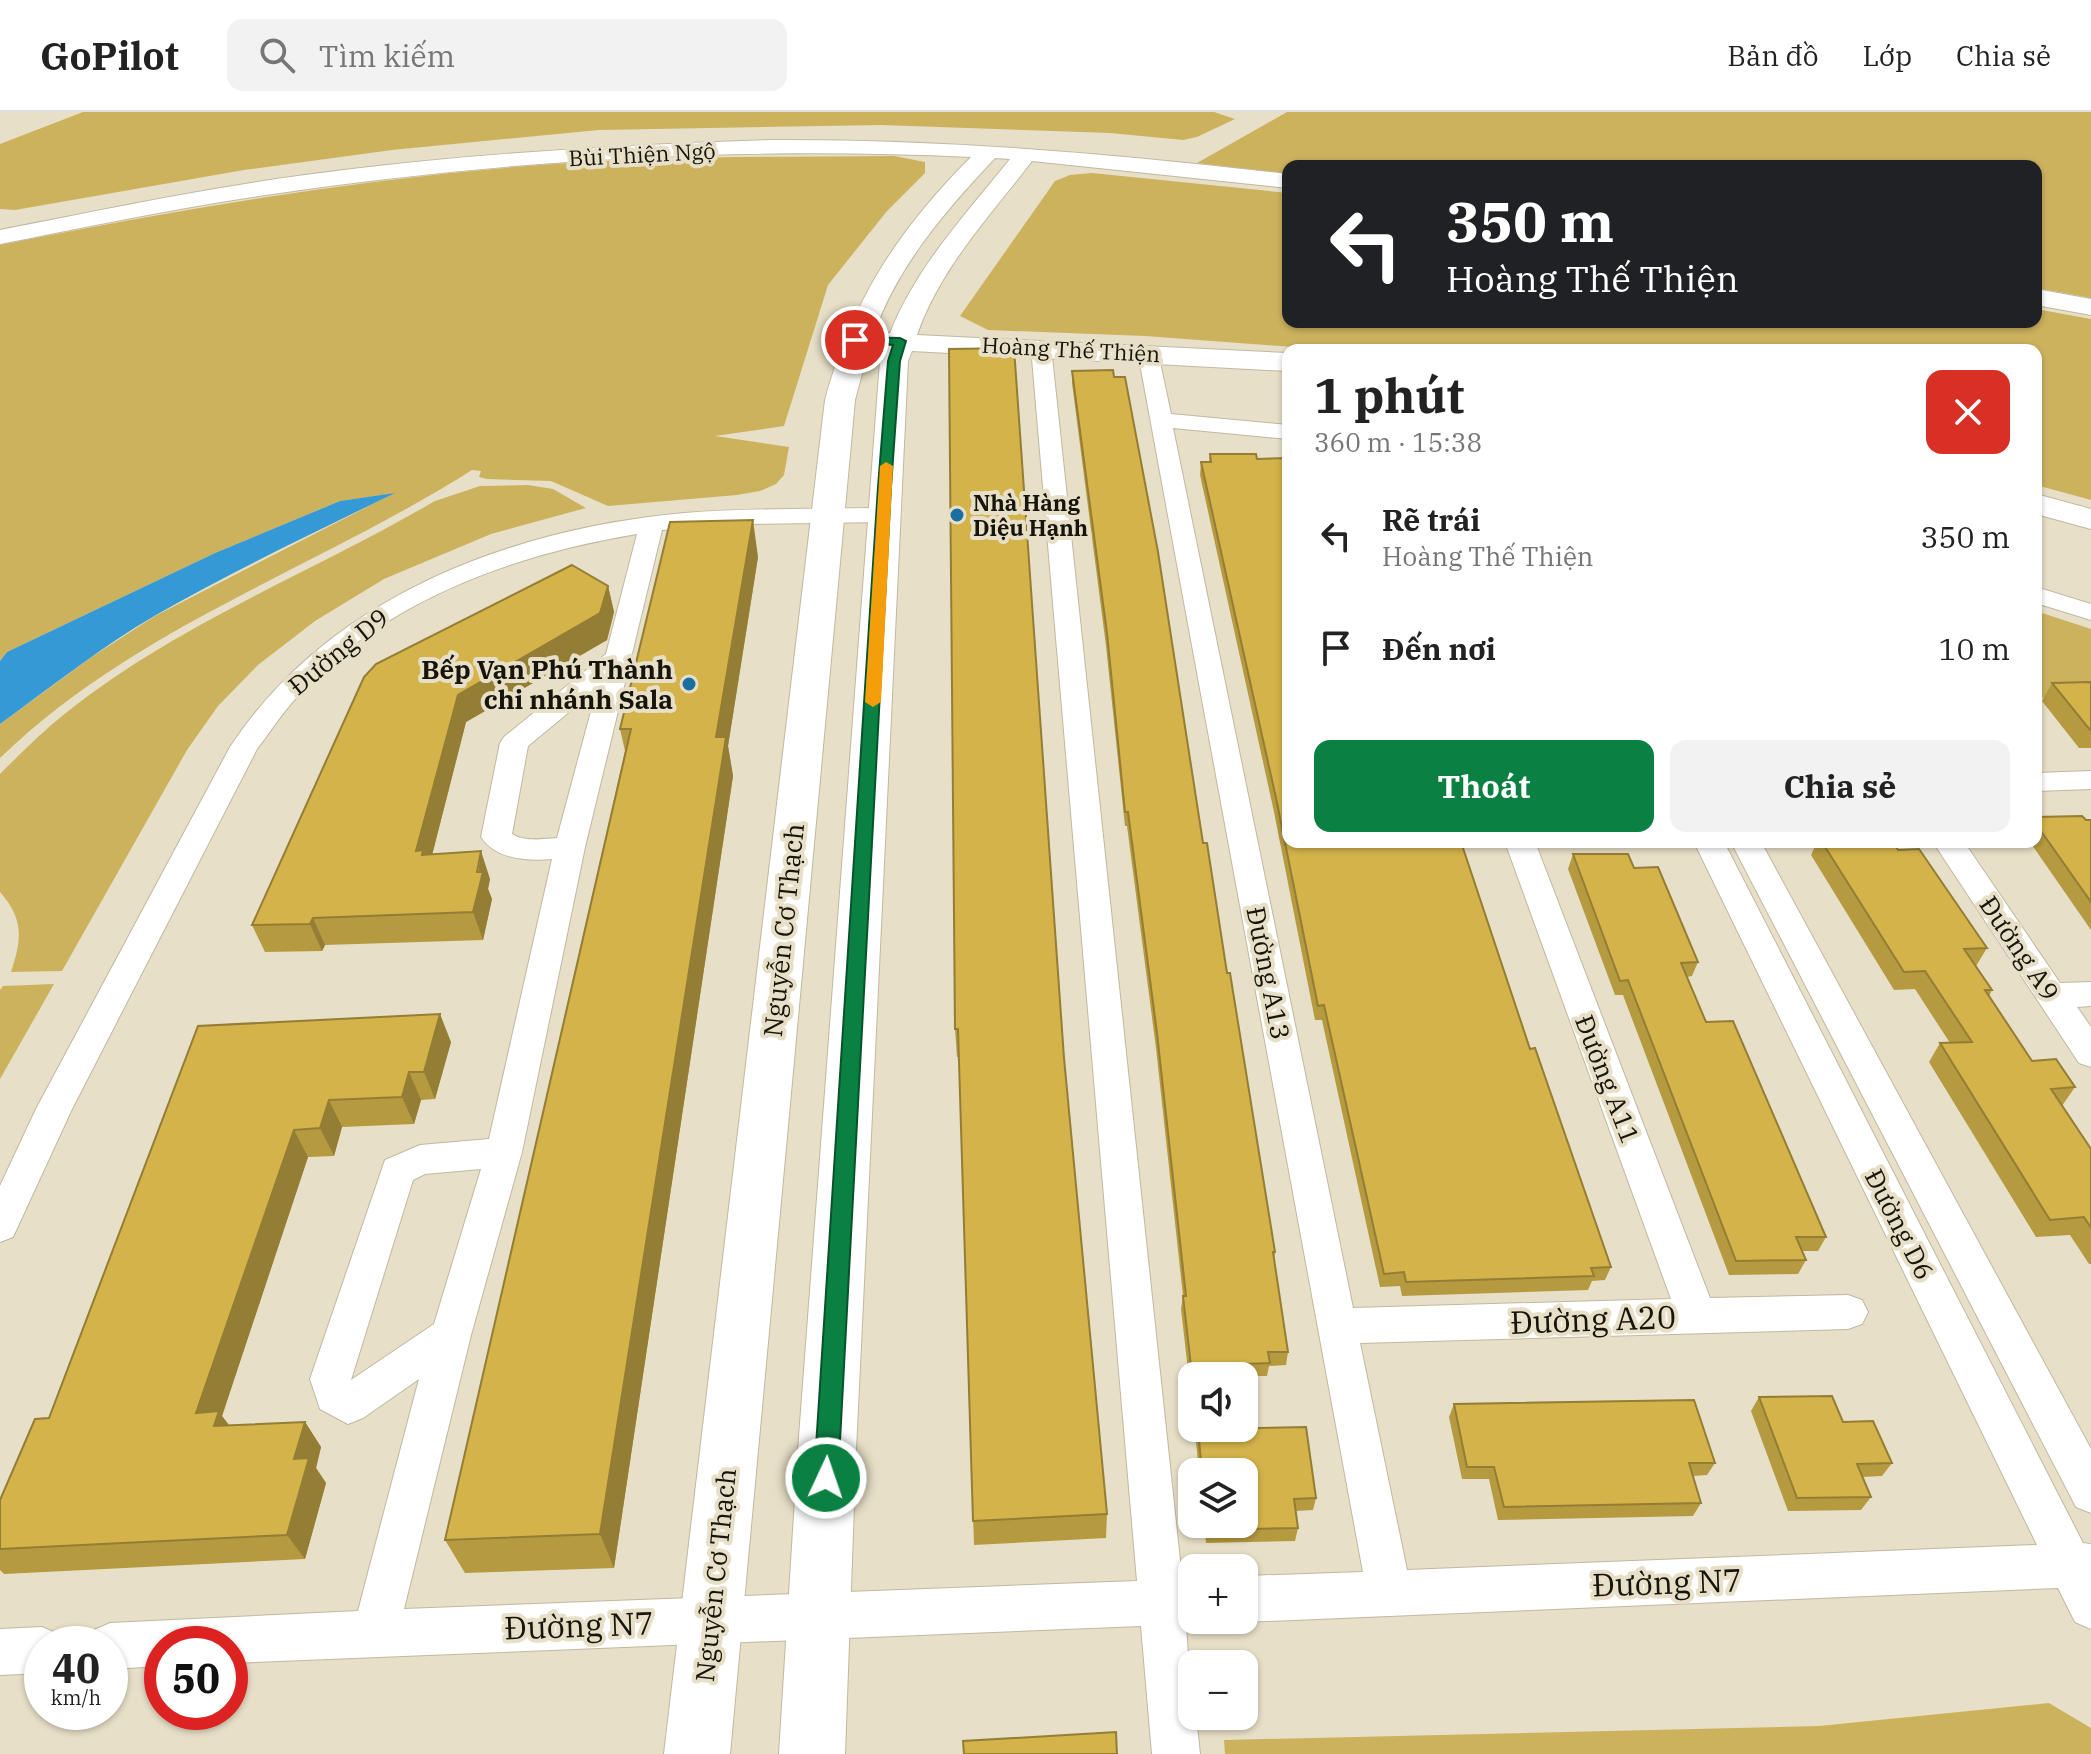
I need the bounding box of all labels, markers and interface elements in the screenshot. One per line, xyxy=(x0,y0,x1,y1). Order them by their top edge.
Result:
search box xyxy=(227,19,787,91)
text: GoPilot xyxy=(40,31,179,80)
icon: search xyxy=(255,33,299,77)
text: Tìm kiếm xyxy=(319,36,455,75)
text: Bản đồ xyxy=(1727,37,1818,74)
text: Lớp xyxy=(1862,37,1912,74)
text: Chia sẻ xyxy=(1956,37,2051,74)
street label: Bùi Thiện Ngộ xyxy=(568,136,716,172)
text: 350 m xyxy=(1446,185,1614,257)
icon: left xyxy=(1314,192,1418,296)
text: Hoàng Thế Thiện xyxy=(1446,255,1739,302)
pin xyxy=(821,306,889,374)
icon: arrive xyxy=(833,318,877,362)
street label: Hoàng Thế Thiện xyxy=(981,330,1161,368)
text: 1 phút xyxy=(1314,364,1465,426)
button: close xyxy=(1926,370,2010,454)
text: 360 m · 15:38 xyxy=(1314,425,1482,459)
place label: Nhà Hàng Diệu Hạnh xyxy=(973,488,1088,542)
text: Rẽ trái xyxy=(1382,500,1480,539)
marker: Nhà Hàng Diệu Hạnh xyxy=(948,506,966,524)
icon: left xyxy=(1314,514,1358,558)
text: 350 m xyxy=(1920,517,2010,556)
text: Hoàng Thế Thiện xyxy=(1382,539,1593,573)
street label: Đường D9 xyxy=(281,600,395,702)
icon: arrive xyxy=(1314,626,1358,670)
text: Đến nơi xyxy=(1382,629,1496,668)
text: 10 m xyxy=(1938,629,2010,668)
place label: Bếp Vạn Phú Thành chi nhánh Sala xyxy=(421,652,673,716)
marker: Bếp Vạn Phú Thành chi nhánh Sala xyxy=(680,675,698,693)
button: Thoát xyxy=(1314,740,1654,832)
button: Chia sẻ xyxy=(1670,740,2010,832)
street label: Nguyễn Cơ Thạch xyxy=(755,821,811,1039)
street label: Đường A9 xyxy=(1973,889,2067,1007)
street label: Đường A13 xyxy=(1239,904,1299,1042)
street label: Đường A11 xyxy=(1568,1010,1648,1148)
street label: Đường D6 xyxy=(1858,1163,1942,1285)
street label: Đường A20 xyxy=(1509,1295,1677,1343)
map controls xyxy=(1178,1362,1258,1730)
button: sound xyxy=(1178,1362,1258,1442)
position arrow xyxy=(784,1436,868,1520)
button: layers xyxy=(1178,1458,1258,1538)
street label: Nguyễn Cơ Thạch xyxy=(687,1466,743,1684)
button: + xyxy=(1178,1554,1258,1634)
street label: Đường N7 xyxy=(1591,1558,1743,1606)
street label: Đường N7 xyxy=(503,1601,655,1649)
speed limit sign: 50 xyxy=(144,1626,248,1730)
text: 40 xyxy=(52,1642,100,1694)
button: − xyxy=(1178,1650,1258,1730)
text: km/h xyxy=(51,1684,101,1711)

